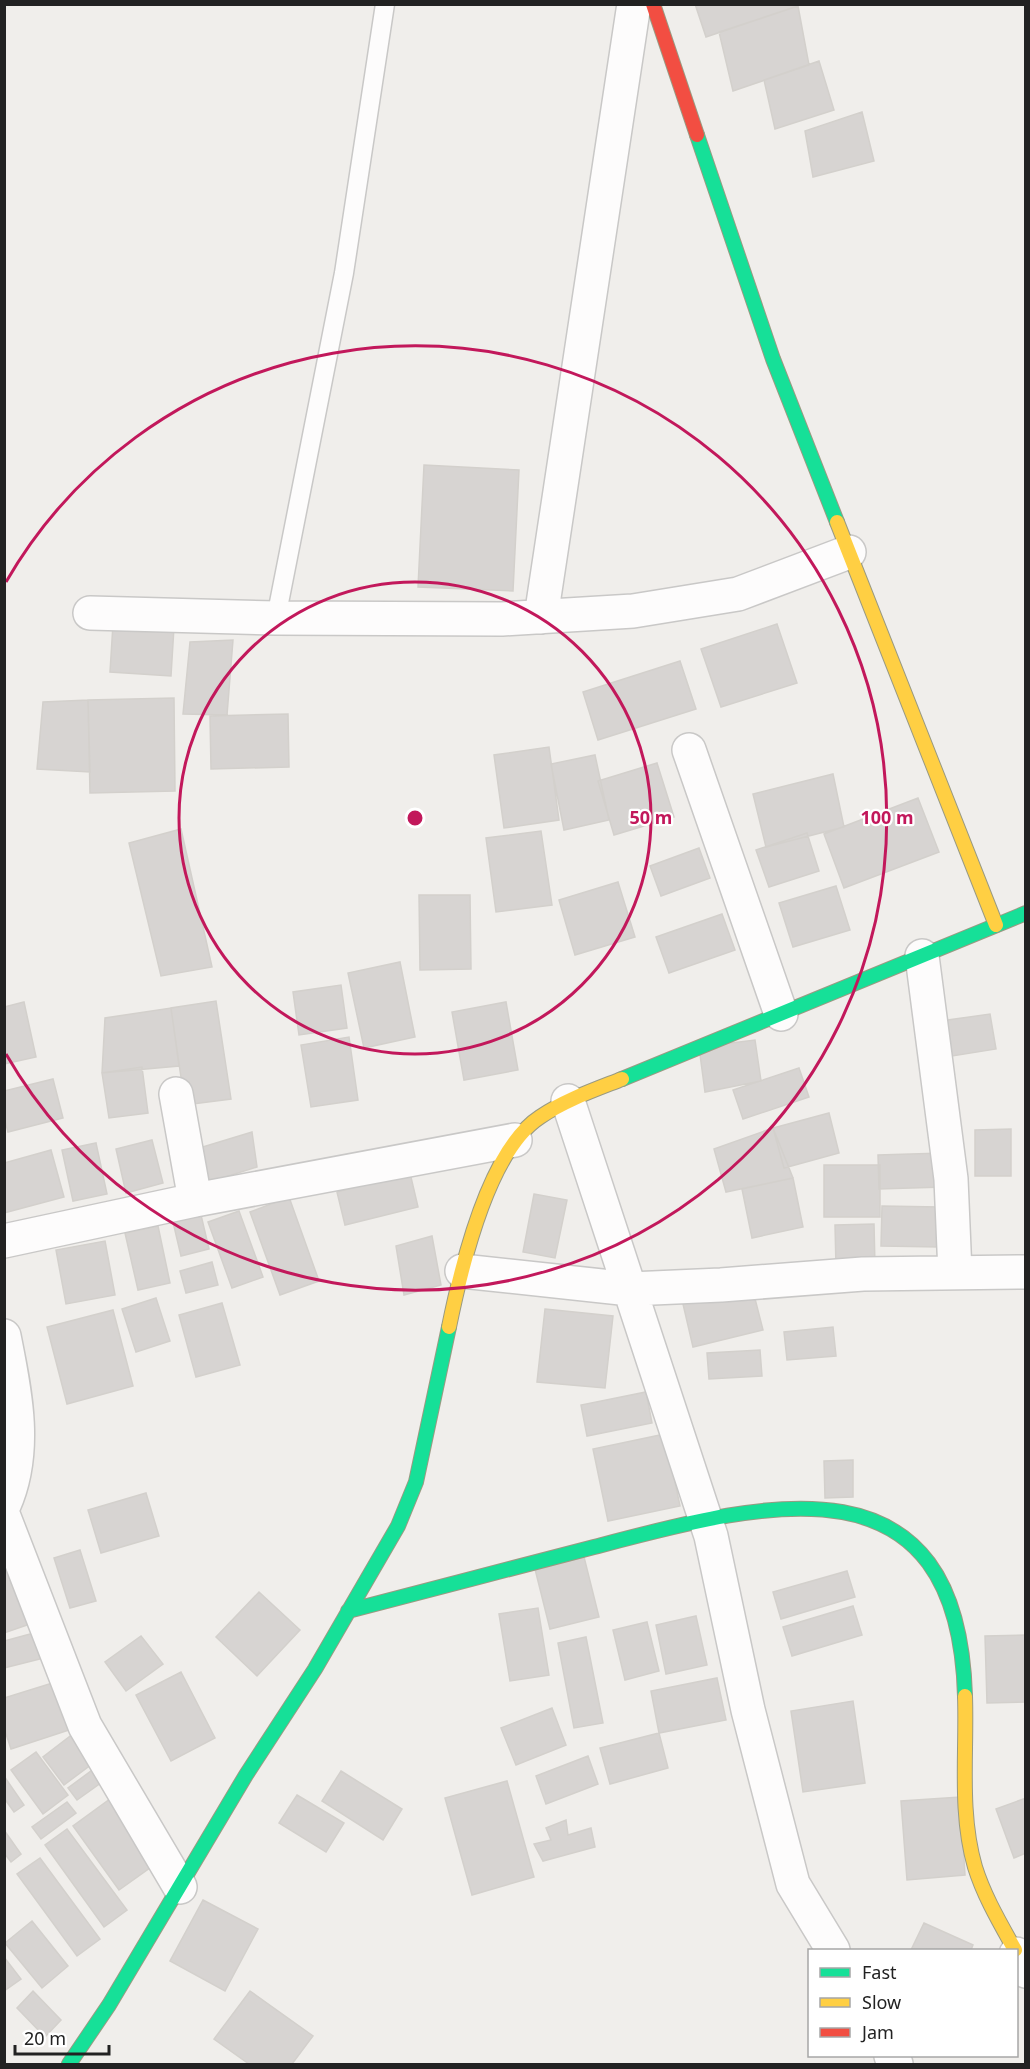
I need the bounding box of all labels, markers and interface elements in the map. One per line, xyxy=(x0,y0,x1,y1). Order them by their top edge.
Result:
text: 50 m xyxy=(630,805,672,829)
text: 100 m xyxy=(860,805,914,829)
centre of rings xyxy=(405,808,425,828)
legend xyxy=(808,1949,1018,2057)
text: Fast xyxy=(862,1960,897,1984)
text: Slow xyxy=(862,1990,901,2014)
scale bar xyxy=(15,2018,110,2056)
text: Jam xyxy=(860,2020,894,2044)
text: 20 m xyxy=(24,2026,66,2050)

